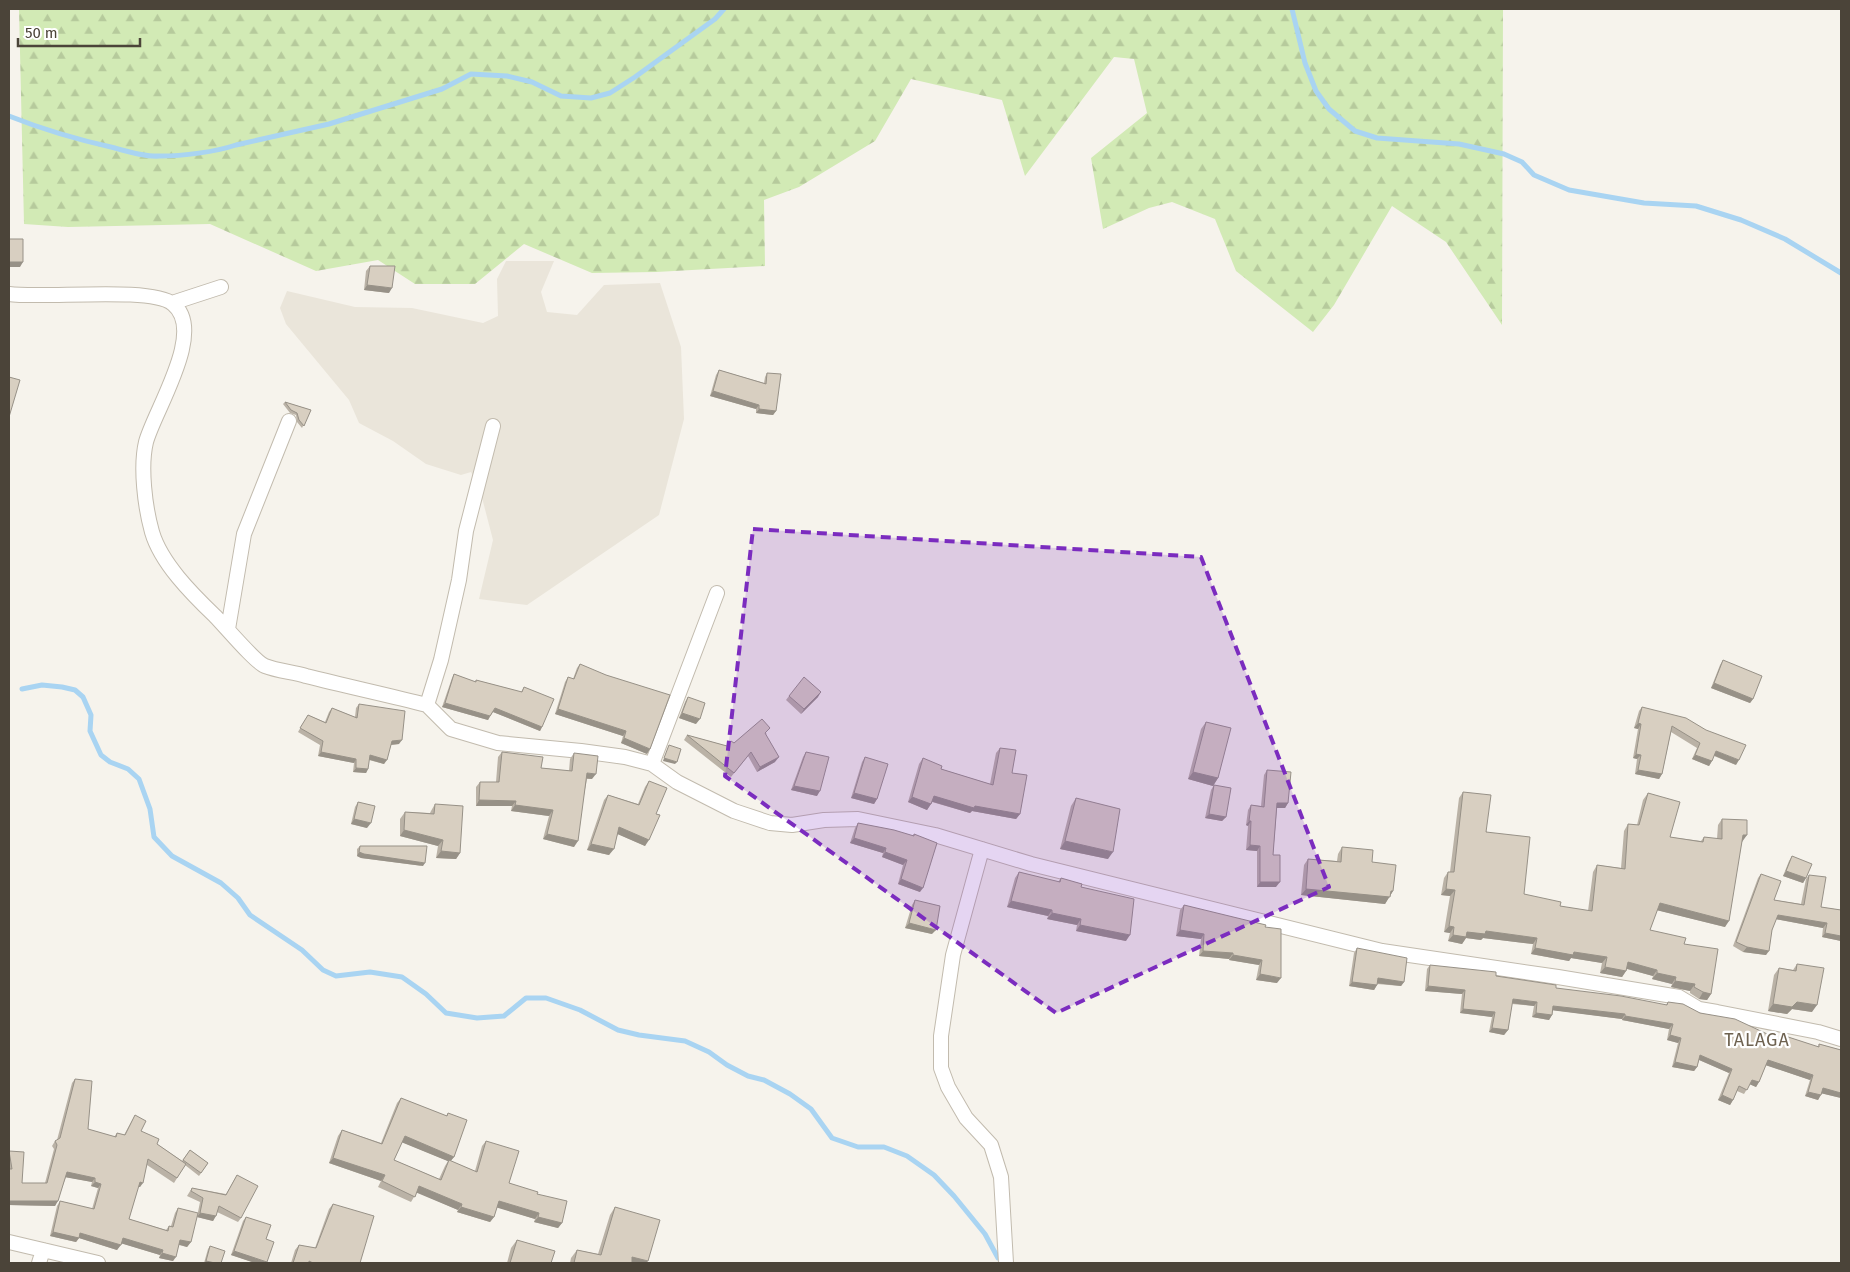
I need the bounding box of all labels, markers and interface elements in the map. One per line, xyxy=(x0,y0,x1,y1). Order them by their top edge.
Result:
scale bar xyxy=(18,15,140,47)
text: 50 m xyxy=(25,24,58,42)
district label: TALAGA xyxy=(1724,1029,1790,1051)

